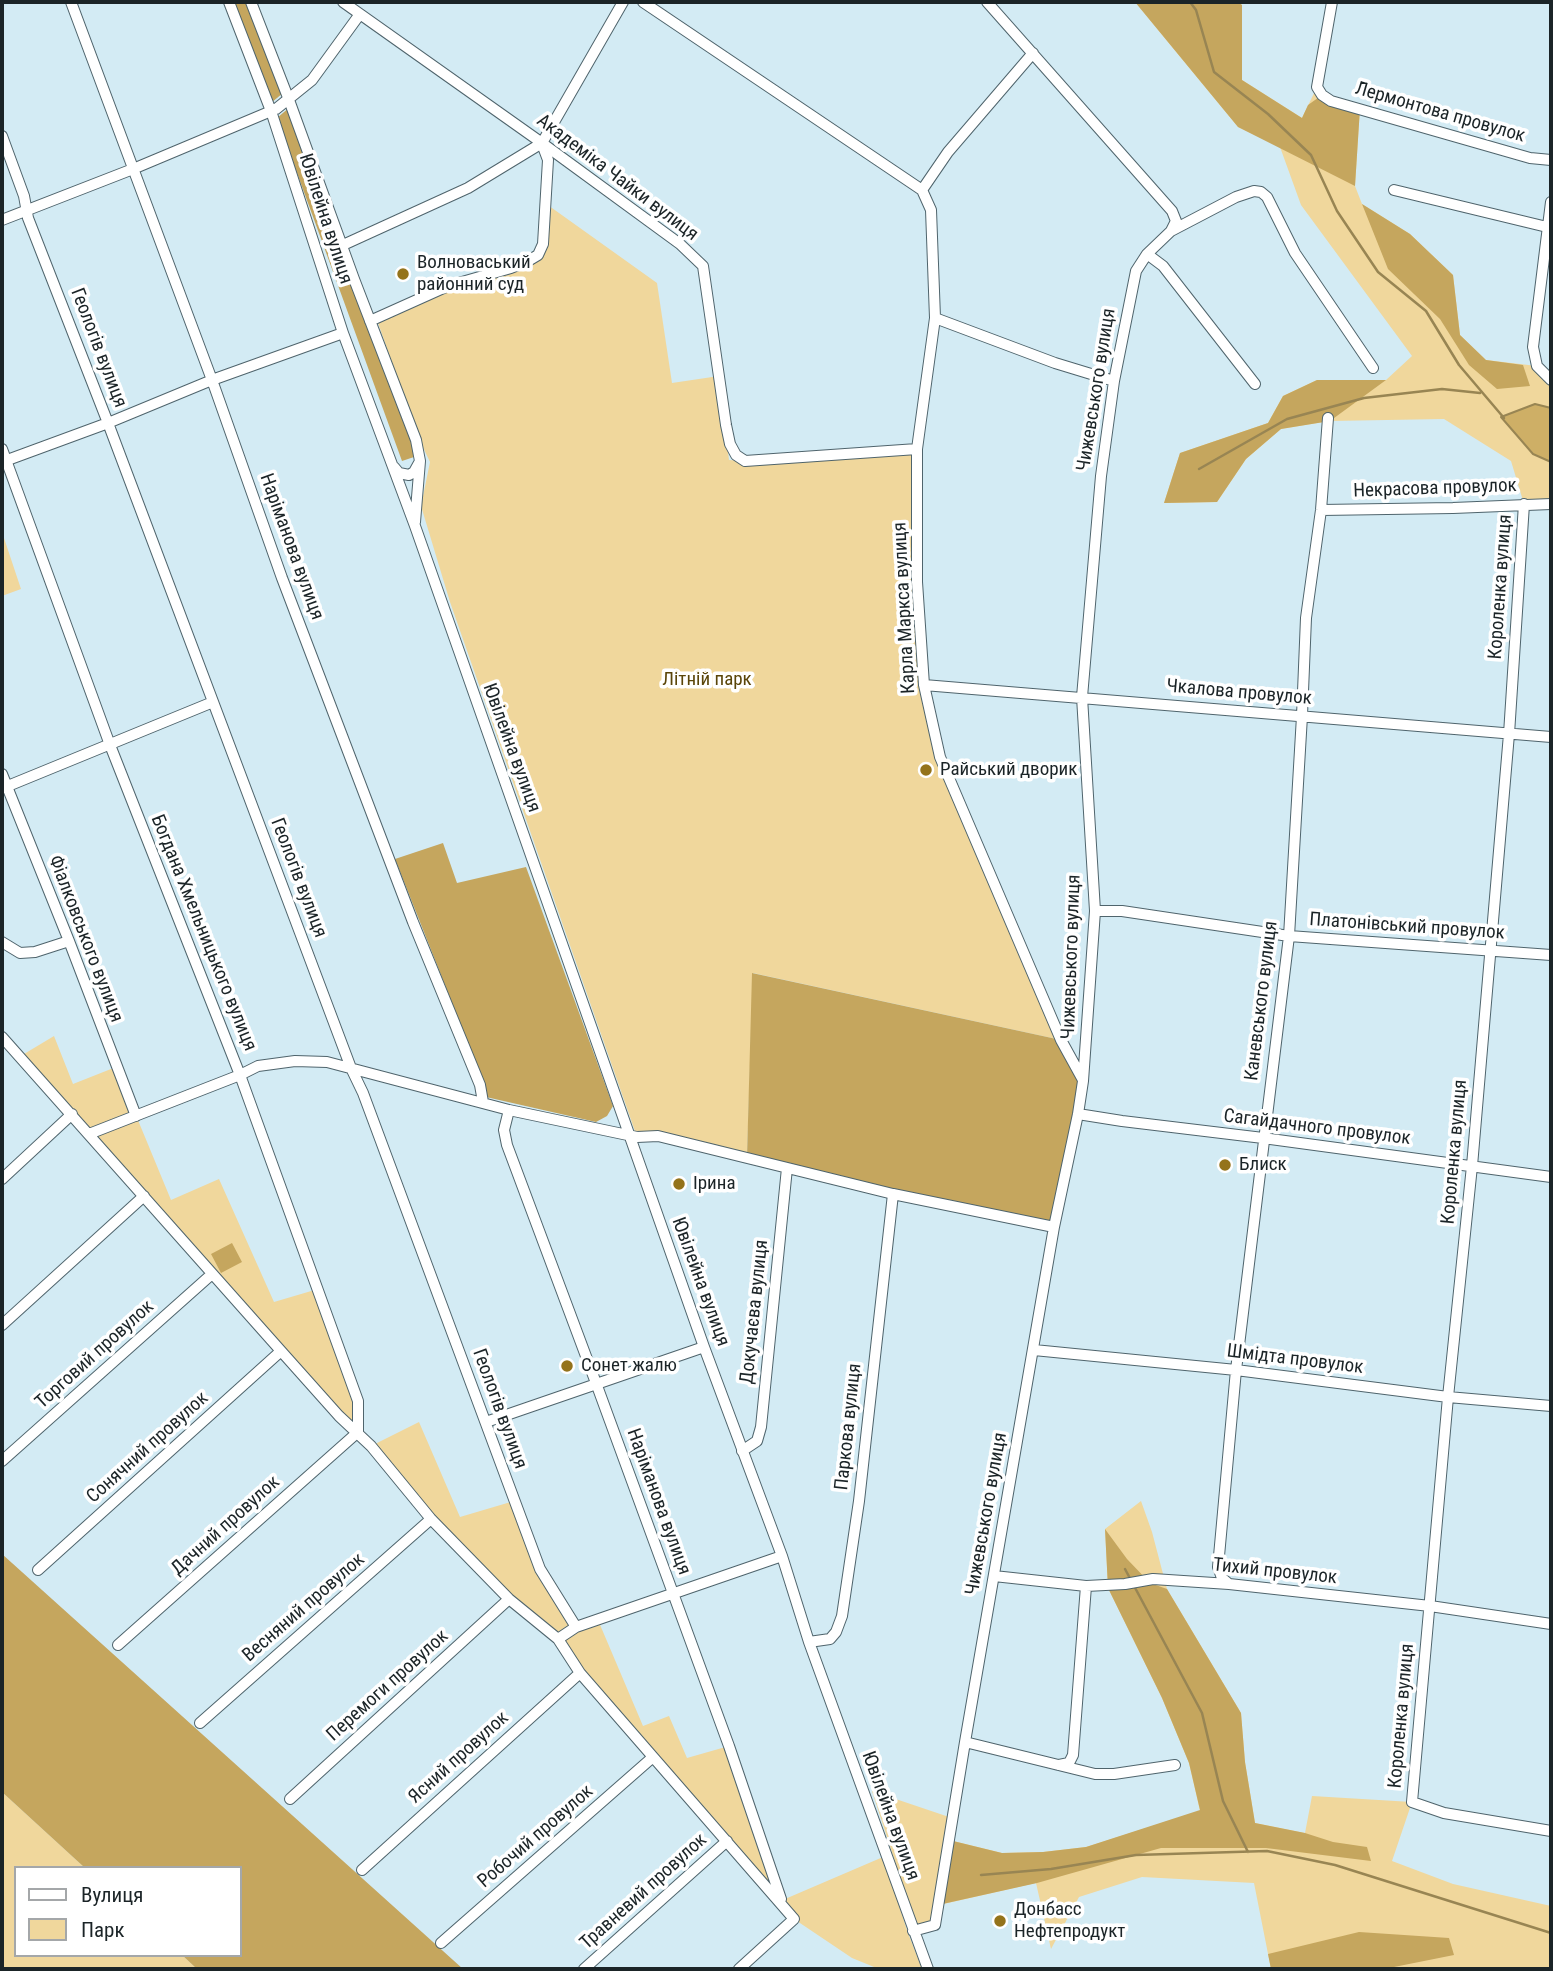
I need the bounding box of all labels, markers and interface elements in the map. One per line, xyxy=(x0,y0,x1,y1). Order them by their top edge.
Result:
street label: Лермонтова провулок xyxy=(1352,78,1528,148)
street label: Академіка Чайки вулиця xyxy=(532,110,702,246)
street label: Ювілейна вулиця xyxy=(293,151,357,287)
place label: Волноваський районний суд xyxy=(417,252,531,296)
marker: Волноваський районний суд xyxy=(395,266,411,282)
street label: Геологів вулиця xyxy=(65,285,131,411)
street label: Чижевського вулиця xyxy=(1073,307,1121,473)
street label: Наріманова вулиця xyxy=(254,471,328,623)
street label: Некрасова провулок xyxy=(1353,475,1517,503)
street label: Короленка вулиця xyxy=(1485,514,1517,660)
street label: Карла Маркса вулиця xyxy=(889,522,921,694)
park label: Літній парк xyxy=(662,669,752,691)
street label: Чкалова провулок xyxy=(1165,675,1313,711)
street label: Ювілейна вулиця xyxy=(477,680,545,816)
place label: Райський дворик xyxy=(940,759,1077,781)
marker: Райський дворик xyxy=(918,762,934,778)
street label: Богдана Хмельницького вулиця xyxy=(145,812,261,1054)
street label: Геологів вулиця xyxy=(265,815,331,941)
street label: Фіалковського вулиця xyxy=(43,852,127,1026)
street label: Чижевського вулиця xyxy=(1058,874,1086,1040)
street label: Платонівський провулок xyxy=(1308,909,1506,945)
street label: Каневського вулиця xyxy=(1241,920,1283,1082)
street label: Короленка вулиця xyxy=(1437,1079,1473,1225)
street label: Сагайдачного провулок xyxy=(1222,1105,1412,1151)
place label: Блиск xyxy=(1239,1154,1287,1176)
marker: Блиск xyxy=(1217,1157,1233,1173)
place label: Ірина xyxy=(693,1173,736,1195)
marker: Ірина xyxy=(671,1176,687,1192)
street label: Ювілейна вулиця xyxy=(666,1214,734,1350)
street label: Докучаєва вулиця xyxy=(736,1239,774,1385)
street label: Торговий провулок xyxy=(31,1296,159,1414)
street label: Шмідта провулок xyxy=(1225,1340,1365,1380)
street label: Геологів вулиця xyxy=(467,1346,531,1472)
place label: Сонет жалю xyxy=(581,1355,677,1377)
marker: Сонет жалю xyxy=(559,1358,575,1374)
street label: Паркова вулиця xyxy=(831,1362,867,1492)
street label: Сонячний провулок xyxy=(83,1387,213,1509)
street label: Наріманова вулиця xyxy=(621,1426,695,1578)
street label: Чижевського вулиця xyxy=(961,1431,1013,1597)
street label: Дачний провулок xyxy=(167,1471,285,1581)
street label: Весняний провулок xyxy=(238,1549,370,1667)
street label: Тихий провулок xyxy=(1212,1554,1338,1590)
street label: Перемоги провулок xyxy=(322,1625,454,1747)
street label: Короленка вулиця xyxy=(1384,1643,1420,1789)
street label: Ясний провулок xyxy=(404,1707,514,1809)
street label: Ювілейна вулиця xyxy=(856,1748,924,1884)
street label: Робочий провулок xyxy=(474,1781,598,1893)
street label: Травневий провулок xyxy=(576,1829,712,1955)
legend xyxy=(14,1866,242,1957)
text: Вулиця xyxy=(81,1883,143,1907)
place label: Донбасс Нефтепродукт xyxy=(1014,1899,1125,1943)
marker: Донбасс Нефтепродукт xyxy=(992,1913,1008,1929)
text: Парк xyxy=(81,1918,125,1942)

